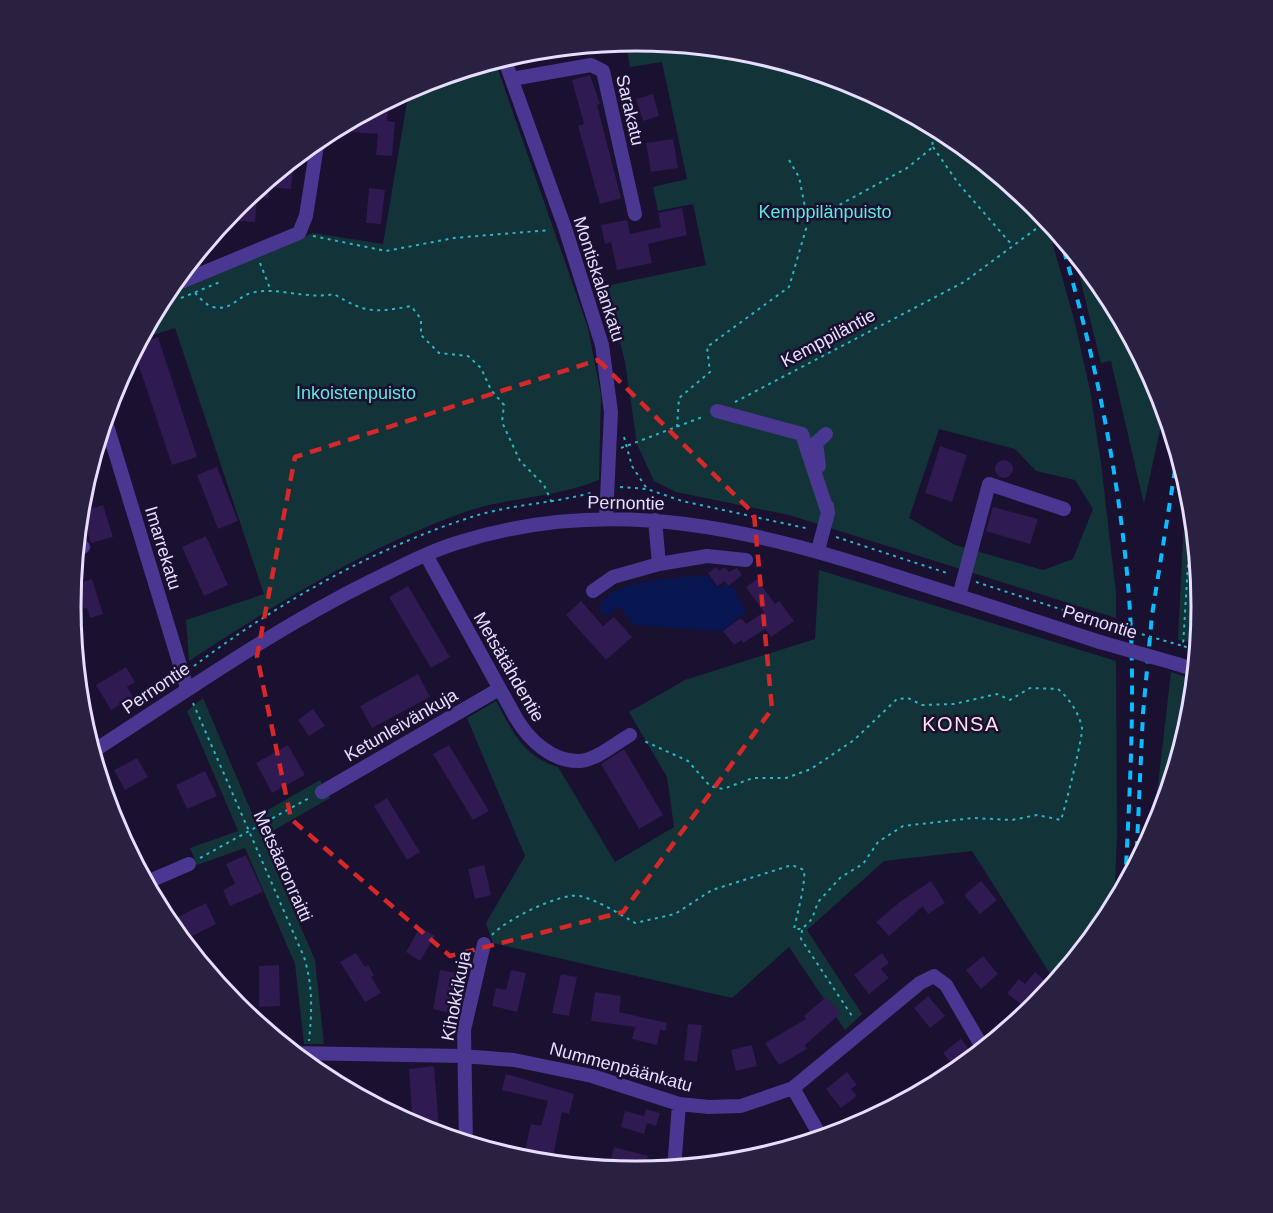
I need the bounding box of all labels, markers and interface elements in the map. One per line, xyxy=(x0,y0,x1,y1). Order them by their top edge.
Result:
street label: Sarakatu xyxy=(612,73,648,147)
park label: Kemppilänpuisto xyxy=(758,202,892,222)
street label: Montiskalankatu xyxy=(569,214,629,344)
street label: Kemppiläntie xyxy=(777,305,879,371)
park label: Inkoistenpuisto xyxy=(296,383,416,403)
street label: Pernontie xyxy=(587,492,665,514)
street label: Imarrekatu xyxy=(141,504,185,592)
street label: Pernontie xyxy=(1060,601,1140,643)
street label: Metsätähdentie xyxy=(470,609,548,725)
street label: Pernontie xyxy=(118,658,194,718)
street label: Ketunleivänkuja xyxy=(341,684,462,765)
district label: KONSA xyxy=(922,713,1000,735)
street label: Metsäaronraitti xyxy=(250,808,316,924)
street label: Kihokkikuja xyxy=(437,948,475,1043)
street label: Nummenpäänkatu xyxy=(547,1038,695,1096)

